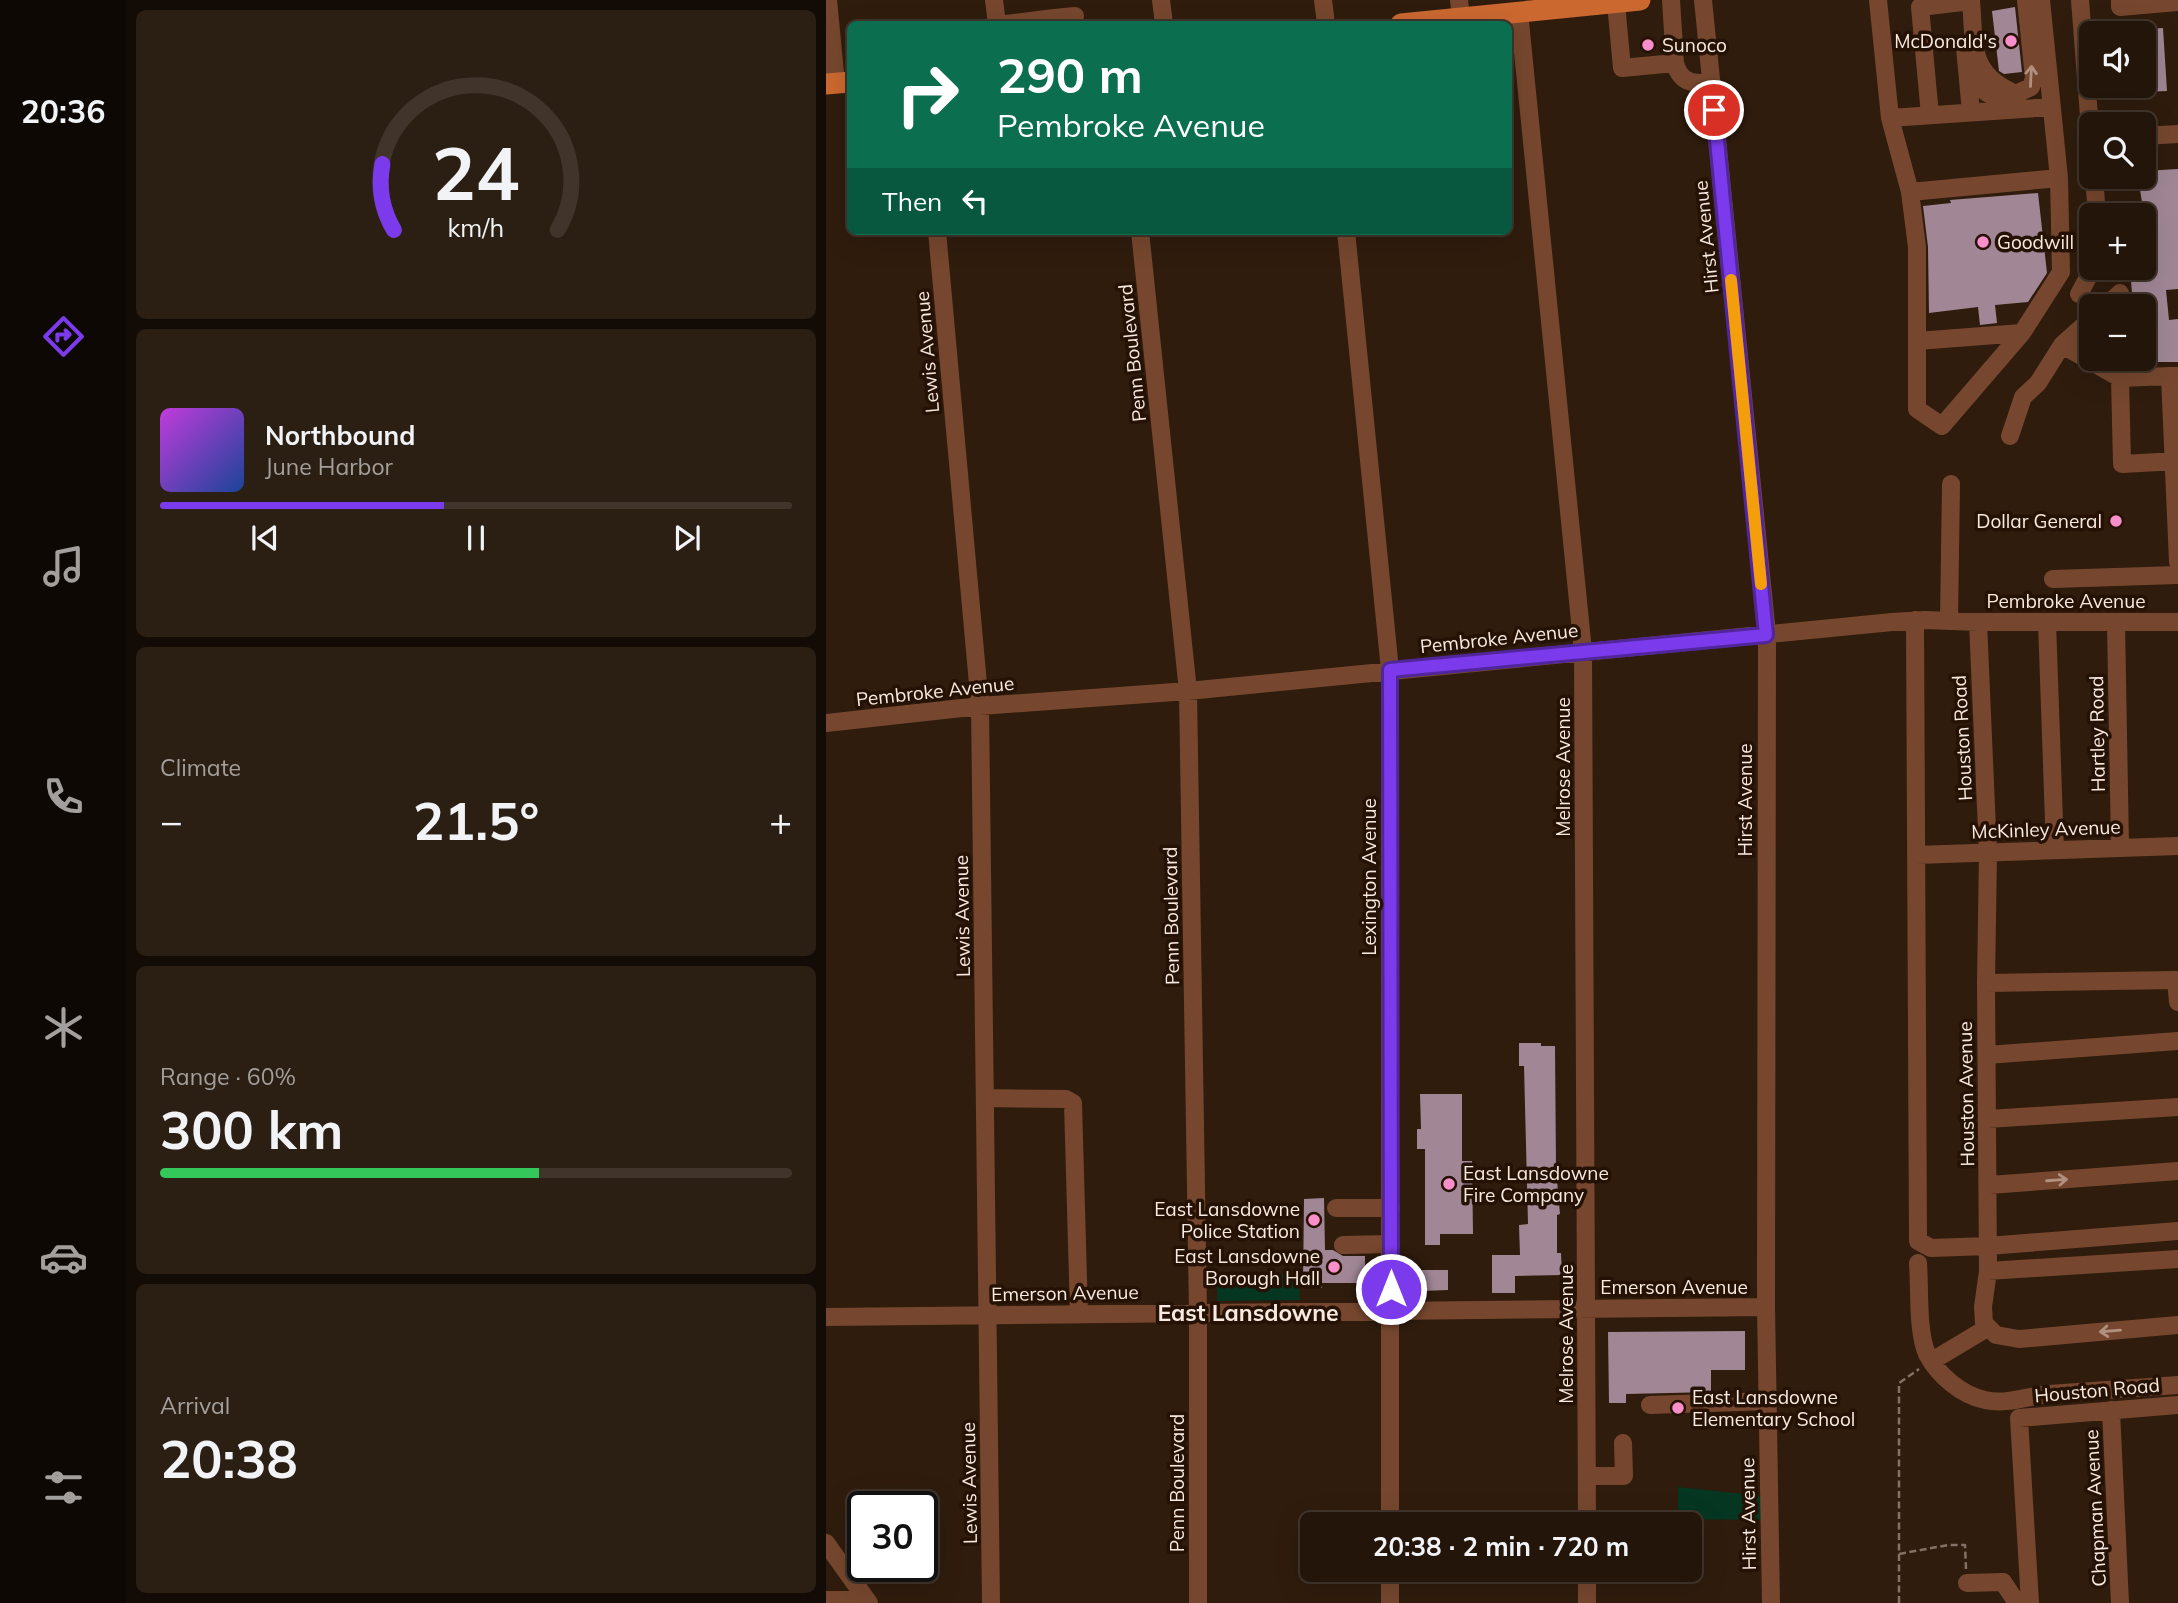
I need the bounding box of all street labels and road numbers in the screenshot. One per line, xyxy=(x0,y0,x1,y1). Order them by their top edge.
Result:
street label: Hirst Avenue xyxy=(1688,180,1724,294)
street label: Penn Boulevard xyxy=(1113,283,1151,423)
street label: Lewis Avenue xyxy=(910,290,944,414)
street label: Pembroke Avenue xyxy=(1986,589,2146,613)
street label: Pembroke Avenue xyxy=(1419,618,1579,658)
street label: Pembroke Avenue xyxy=(855,671,1015,711)
street label: Houston Road xyxy=(1947,675,1977,801)
street label: Hartley Road xyxy=(2084,676,2110,792)
street label: Melrose Avenue xyxy=(1551,697,1575,837)
street label: Hirst Avenue xyxy=(1733,744,1757,857)
street label: Lexington Avenue xyxy=(1357,798,1381,956)
street label: McKinley Avenue xyxy=(1971,814,2121,844)
street label: Penn Boulevard xyxy=(1158,847,1184,985)
street label: Lewis Avenue xyxy=(949,855,975,977)
street label: Houston Avenue xyxy=(1953,1021,1979,1167)
street label: Melrose Avenue xyxy=(1554,1264,1578,1404)
street label: Emerson Avenue xyxy=(1600,1275,1748,1299)
street label: Emerson Avenue xyxy=(991,1280,1139,1306)
street label: Houston Road xyxy=(2033,1373,2161,1407)
street label: Penn Boulevard xyxy=(1165,1414,1189,1552)
street label: Lewis Avenue xyxy=(956,1422,982,1544)
street label: Chapman Avenue xyxy=(2079,1429,2111,1587)
street label: Hirst Avenue xyxy=(1735,1457,1761,1571)

